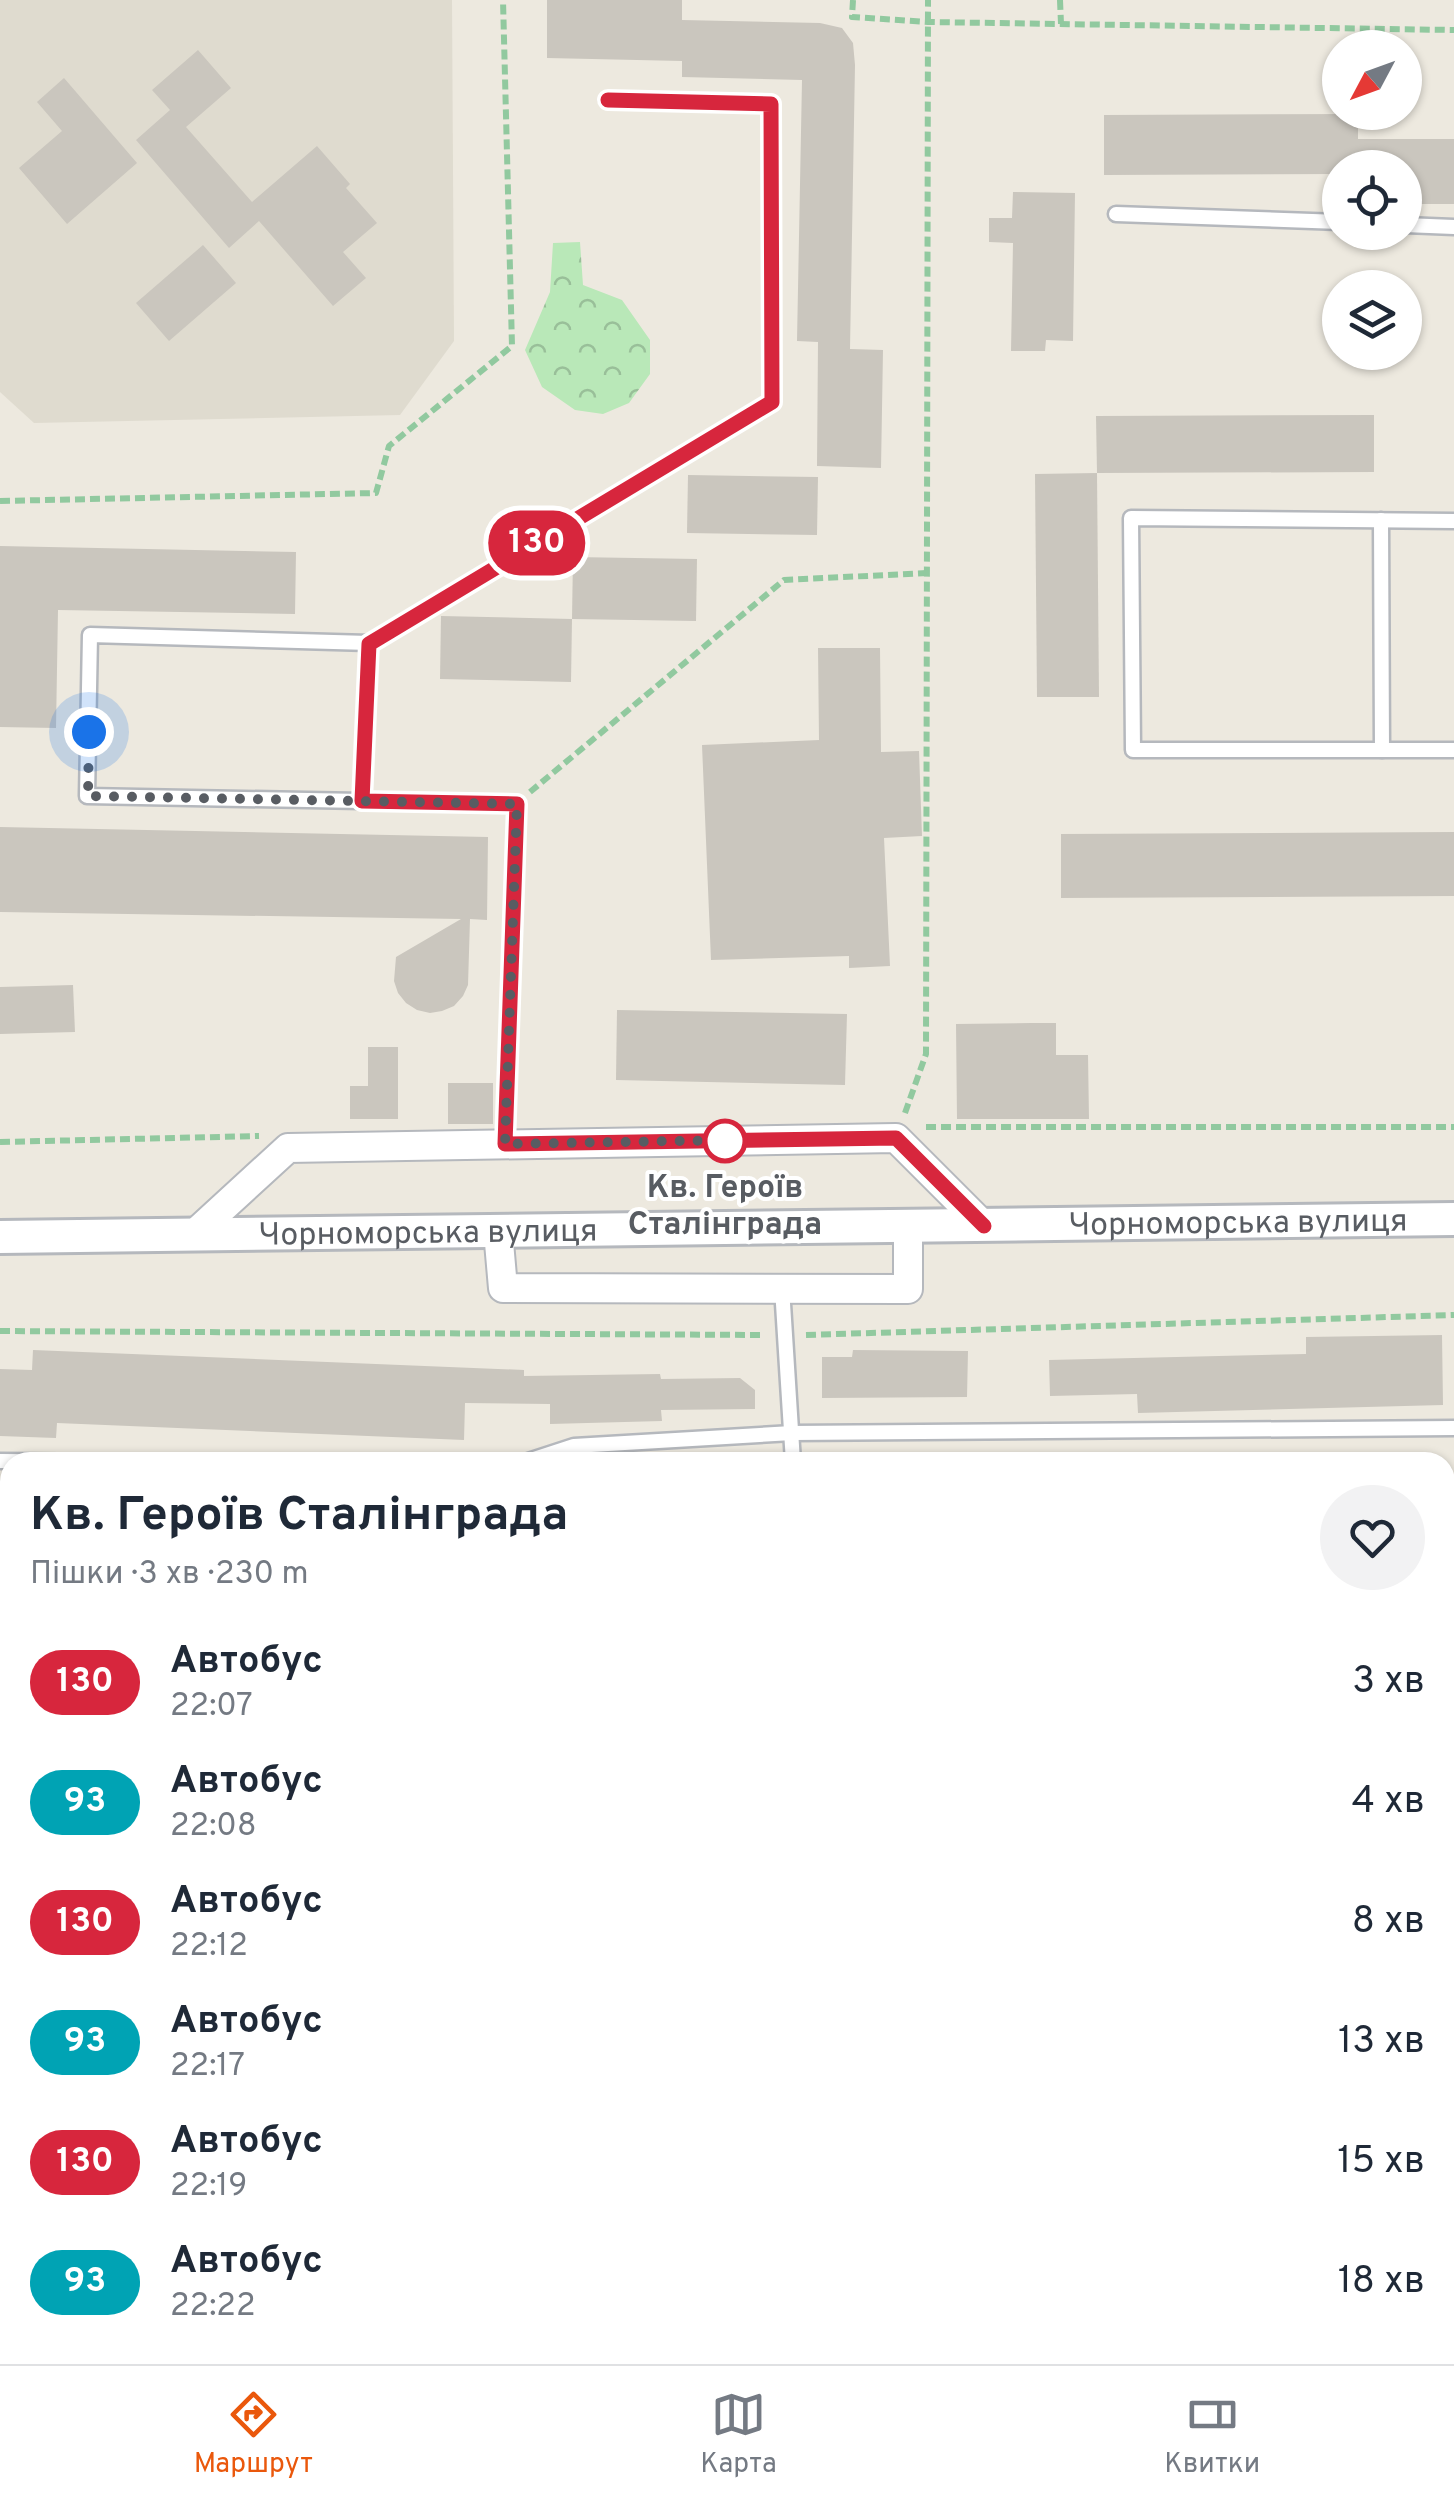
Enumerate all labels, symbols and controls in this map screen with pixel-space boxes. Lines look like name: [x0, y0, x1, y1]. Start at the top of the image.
north arrow: [1322, 30, 1422, 130]
map controls: [1322, 30, 1422, 370]
button: locate: [1322, 150, 1422, 250]
button: layers: [1322, 270, 1422, 370]
line badge: 130: [480, 510, 594, 576]
text: 130: [508, 521, 566, 565]
your location: [64, 707, 114, 757]
marker: Кв. Героїв Сталінграда: [704, 1120, 746, 1162]
place label: Кв. Героїв Сталінграда: [628, 1169, 822, 1246]
street label: Чорноморська вулиця: [1068, 1203, 1408, 1247]
street label: Чорноморська вулиця: [258, 1213, 598, 1257]
button: heart: [1320, 1485, 1425, 1590]
text: Кв. Героїв Сталінграда: [30, 1487, 568, 1547]
text: Пішки · 3 хв · 230 m: [30, 1555, 309, 1595]
text: Автобус: [170, 1638, 323, 1687]
text: 3 хв: [1352, 1658, 1425, 1707]
text: 130: [56, 1660, 114, 1704]
text: 22:07: [170, 1687, 253, 1727]
text: Автобус: [170, 1758, 323, 1807]
text: 4 хв: [1351, 1778, 1425, 1827]
text: 93: [64, 1780, 106, 1824]
text: 22:08: [170, 1807, 256, 1847]
text: Автобус: [170, 1878, 323, 1927]
text: 8 хв: [1352, 1898, 1425, 1947]
text: 130: [56, 1900, 114, 1944]
text: 22:12: [170, 1927, 248, 1967]
text: Автобус: [170, 1998, 323, 2047]
text: 13 хв: [1338, 2018, 1425, 2067]
text: 93: [64, 2020, 106, 2064]
text: 22:17: [170, 2047, 245, 2087]
text: Автобус: [170, 2118, 323, 2167]
text: 15 хв: [1337, 2138, 1425, 2187]
text: 130: [56, 2140, 114, 2184]
text: 22:19: [170, 2167, 247, 2207]
text: Автобус: [170, 2238, 323, 2287]
text: 18 хв: [1338, 2258, 1425, 2307]
text: 93: [64, 2260, 106, 2304]
text: 22:22: [170, 2287, 256, 2327]
tab: Маршрут: [194, 2387, 313, 2483]
tab: Карта: [700, 2387, 777, 2483]
tab: Квитки: [1164, 2387, 1260, 2483]

